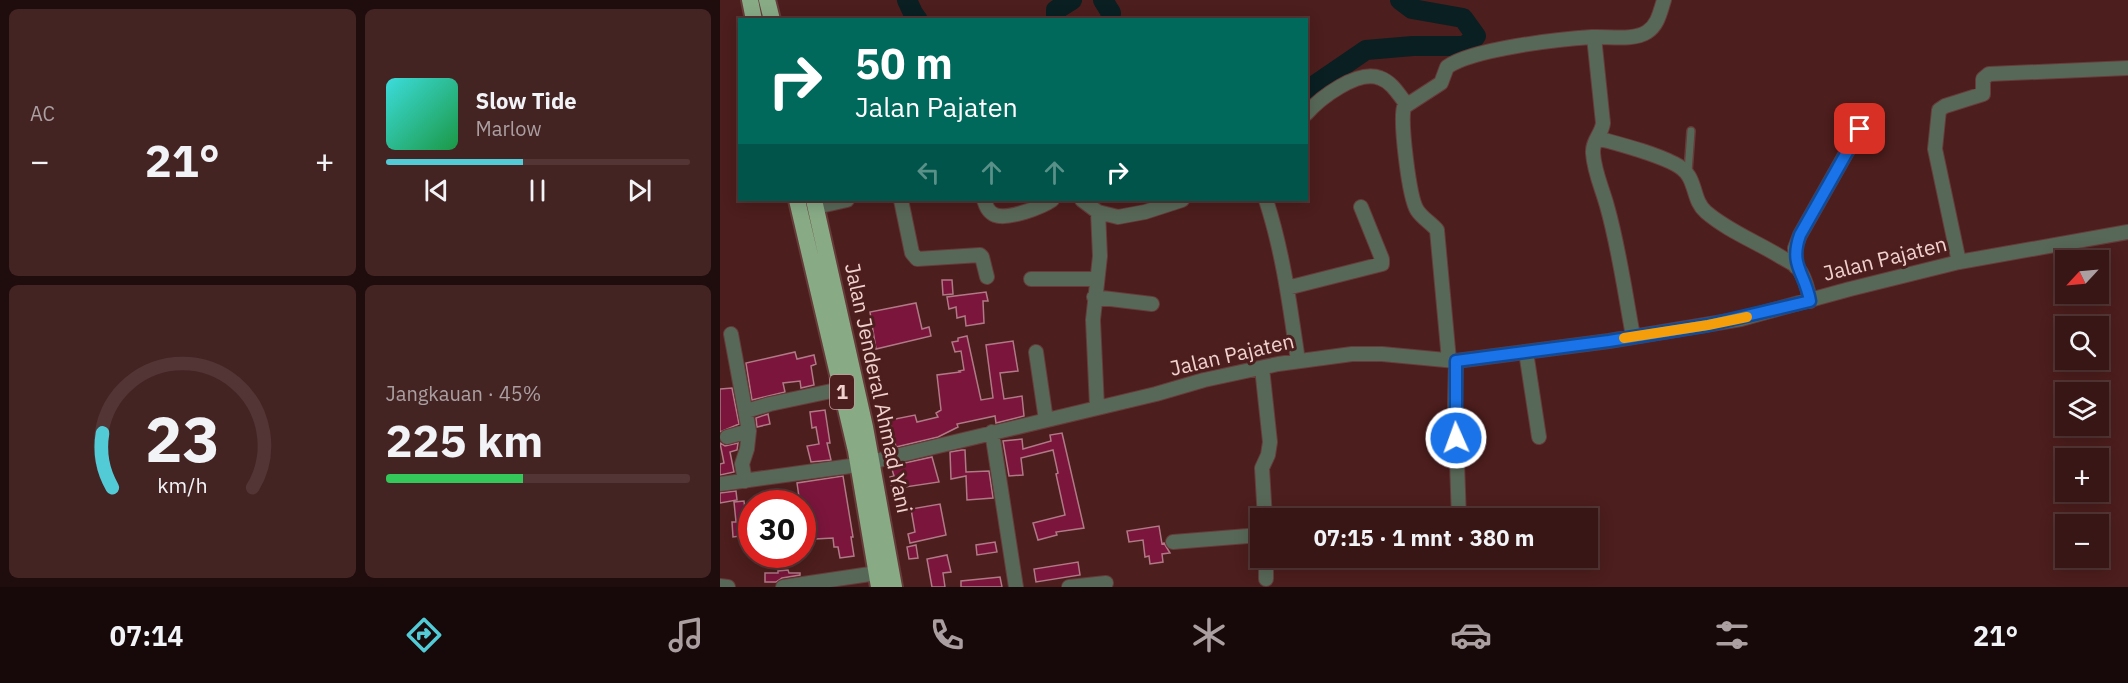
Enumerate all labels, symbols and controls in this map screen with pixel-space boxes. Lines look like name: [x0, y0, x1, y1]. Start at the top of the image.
text: 50 m: [855, 36, 953, 91]
icon: right: [756, 42, 834, 120]
text: Slow Tide: [476, 86, 577, 115]
text: Jalan Pajaten: [855, 89, 1018, 124]
text: AC: [30, 100, 55, 127]
pin: [1834, 103, 1885, 154]
icon: arrive: [1843, 112, 1876, 145]
text: Marlow: [476, 115, 542, 142]
text: 21°: [145, 131, 220, 189]
text: −: [30, 139, 50, 182]
text: +: [315, 139, 335, 182]
icon: left: [912, 156, 945, 189]
icon: ahead: [975, 156, 1008, 189]
icon: ahead: [1038, 156, 1071, 189]
icon: right: [1101, 156, 1134, 189]
icon: previous: [420, 174, 453, 207]
icon: pause: [521, 174, 554, 207]
icon: next: [623, 174, 656, 207]
street label: Jalan Pajaten: [1820, 229, 1950, 287]
north arrow: [2055, 250, 2109, 304]
map controls: [2055, 250, 2109, 568]
street label: Jalan Jenderal Ahmad Yani: [839, 260, 919, 515]
button: search: [2055, 316, 2109, 370]
street label: Jalan Pajaten: [1167, 326, 1297, 382]
road number: 1: [830, 375, 854, 409]
text: Jangkauan · 45%: [386, 380, 541, 407]
button: layers: [2055, 382, 2109, 436]
text: 23: [145, 398, 220, 479]
position arrow: [1424, 406, 1488, 470]
text: 225 km: [386, 411, 543, 469]
button: +: [2055, 448, 2109, 502]
text: km/h: [157, 472, 207, 500]
speed limit sign: 30: [738, 490, 816, 568]
button: −: [2055, 514, 2109, 568]
text: 07:15 · 1 mnt · 380 m: [1314, 523, 1534, 552]
icon: directions: [403, 614, 445, 656]
icon: music: [665, 614, 707, 656]
icon: phone: [926, 614, 968, 656]
icon: climate: [1188, 614, 1230, 656]
icon: car: [1450, 614, 1492, 656]
icon: filters: [1711, 614, 1753, 656]
text: 07:14: [110, 618, 184, 653]
text: 21°: [1973, 618, 2018, 653]

